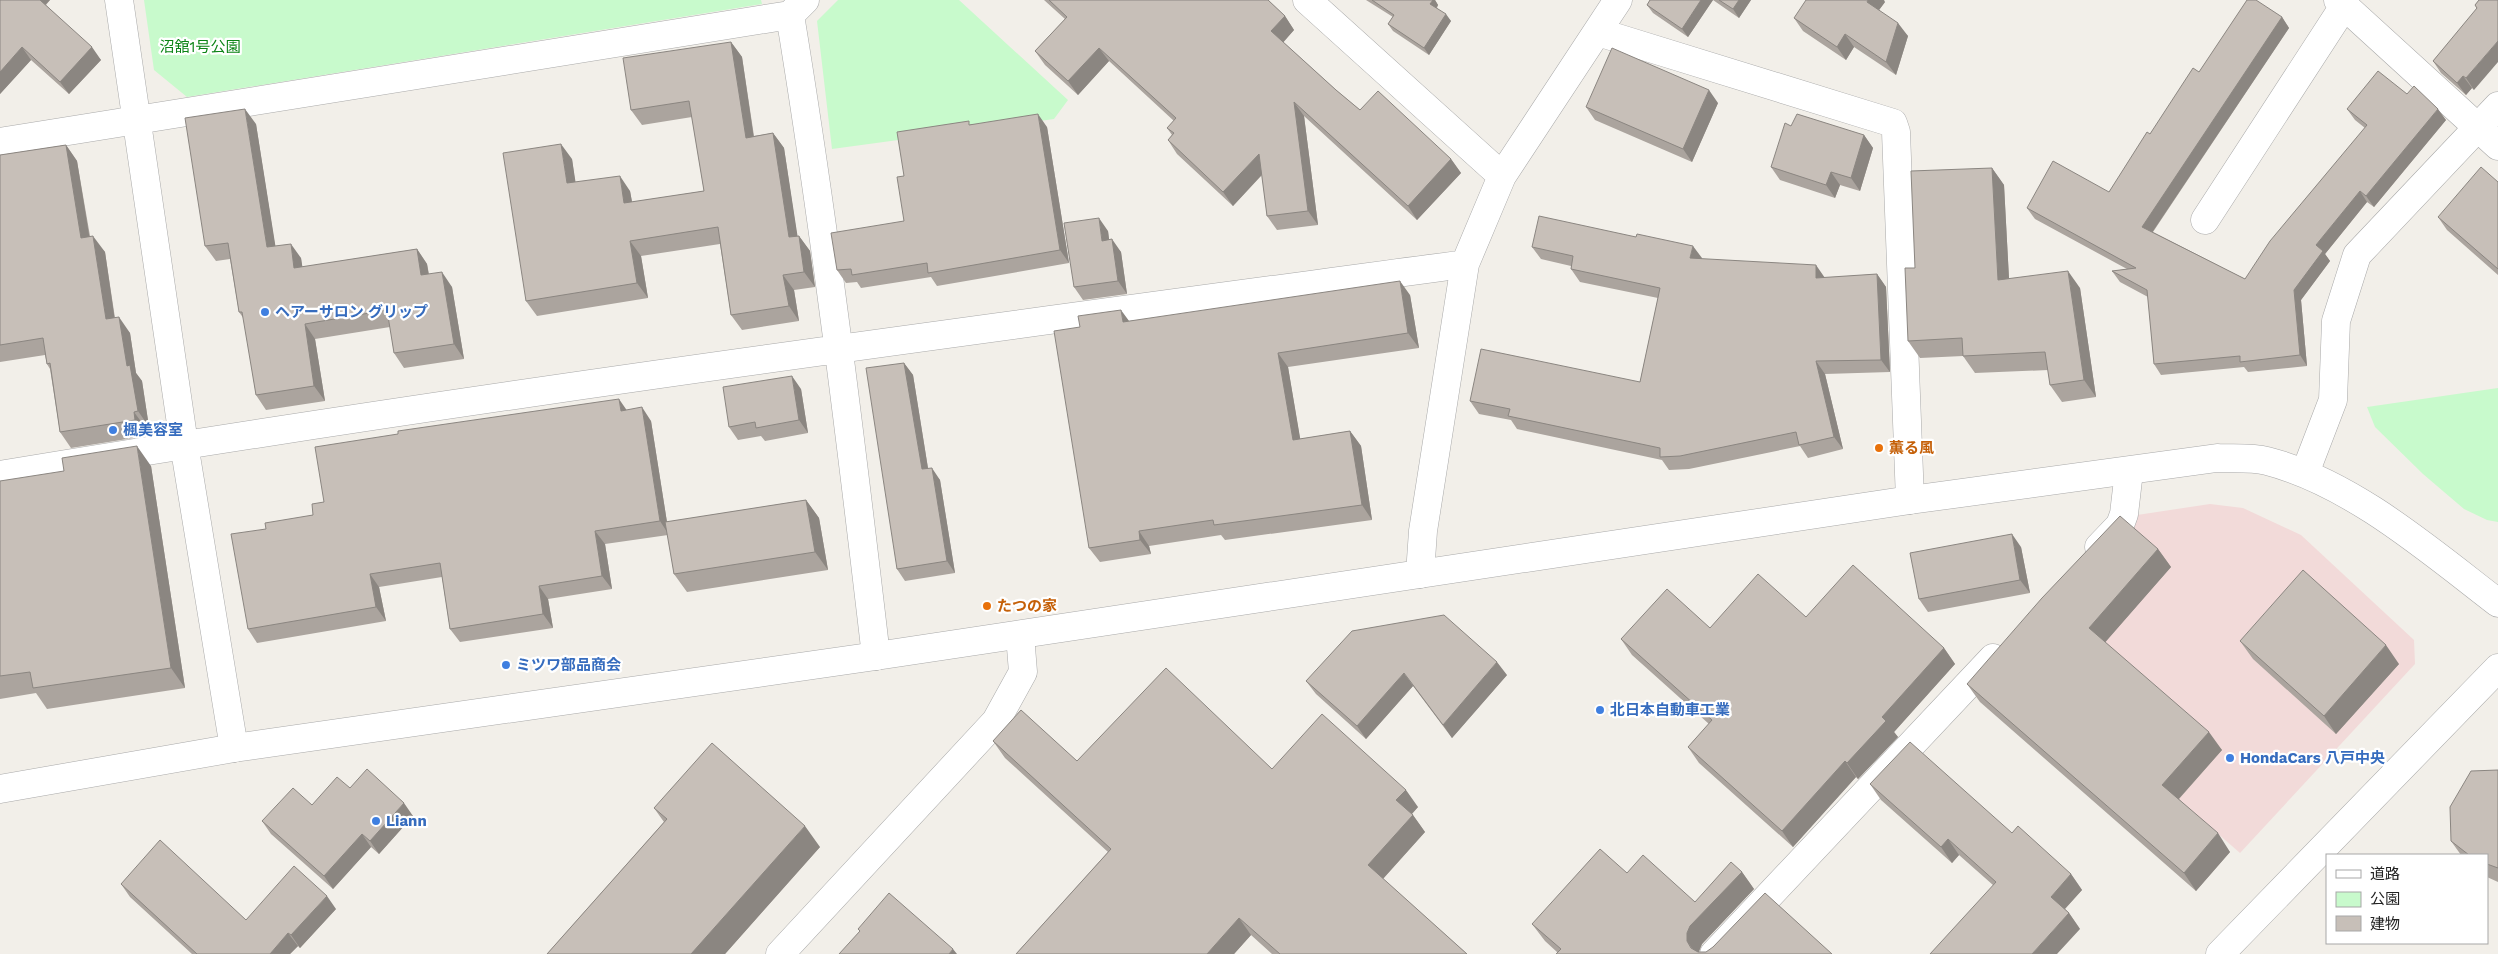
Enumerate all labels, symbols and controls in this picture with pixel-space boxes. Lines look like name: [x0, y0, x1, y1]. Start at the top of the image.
park label: 沼舘1号公園: [160, 38, 240, 56]
place label: ヘアーサロン グリップ: [275, 303, 428, 321]
marker: ヘアーサロン グリップ: [259, 306, 271, 318]
place label: 楓美容室: [123, 421, 183, 439]
marker: 楓美容室: [107, 424, 119, 436]
place label: 薫る風: [1889, 439, 1934, 457]
marker: 薫る風: [1873, 442, 1885, 454]
place label: たつの家: [997, 597, 1057, 615]
marker: たつの家: [981, 600, 993, 612]
place label: ミツワ部品商会: [516, 656, 621, 674]
marker: ミツワ部品商会: [500, 659, 512, 671]
place label: 北日本自動車工業: [1610, 701, 1730, 719]
marker: 北日本自動車工業: [1594, 704, 1606, 716]
place label: HondaCars 八戸中央: [2240, 749, 2385, 767]
marker: HondaCars 八戸中央: [2224, 752, 2236, 764]
place label: Liann: [386, 812, 427, 830]
marker: Liann: [370, 815, 382, 827]
legend: [2326, 854, 2488, 944]
text: 道路: [2370, 865, 2400, 883]
text: 公園: [2370, 890, 2400, 908]
text: 建物: [2370, 915, 2400, 933]

